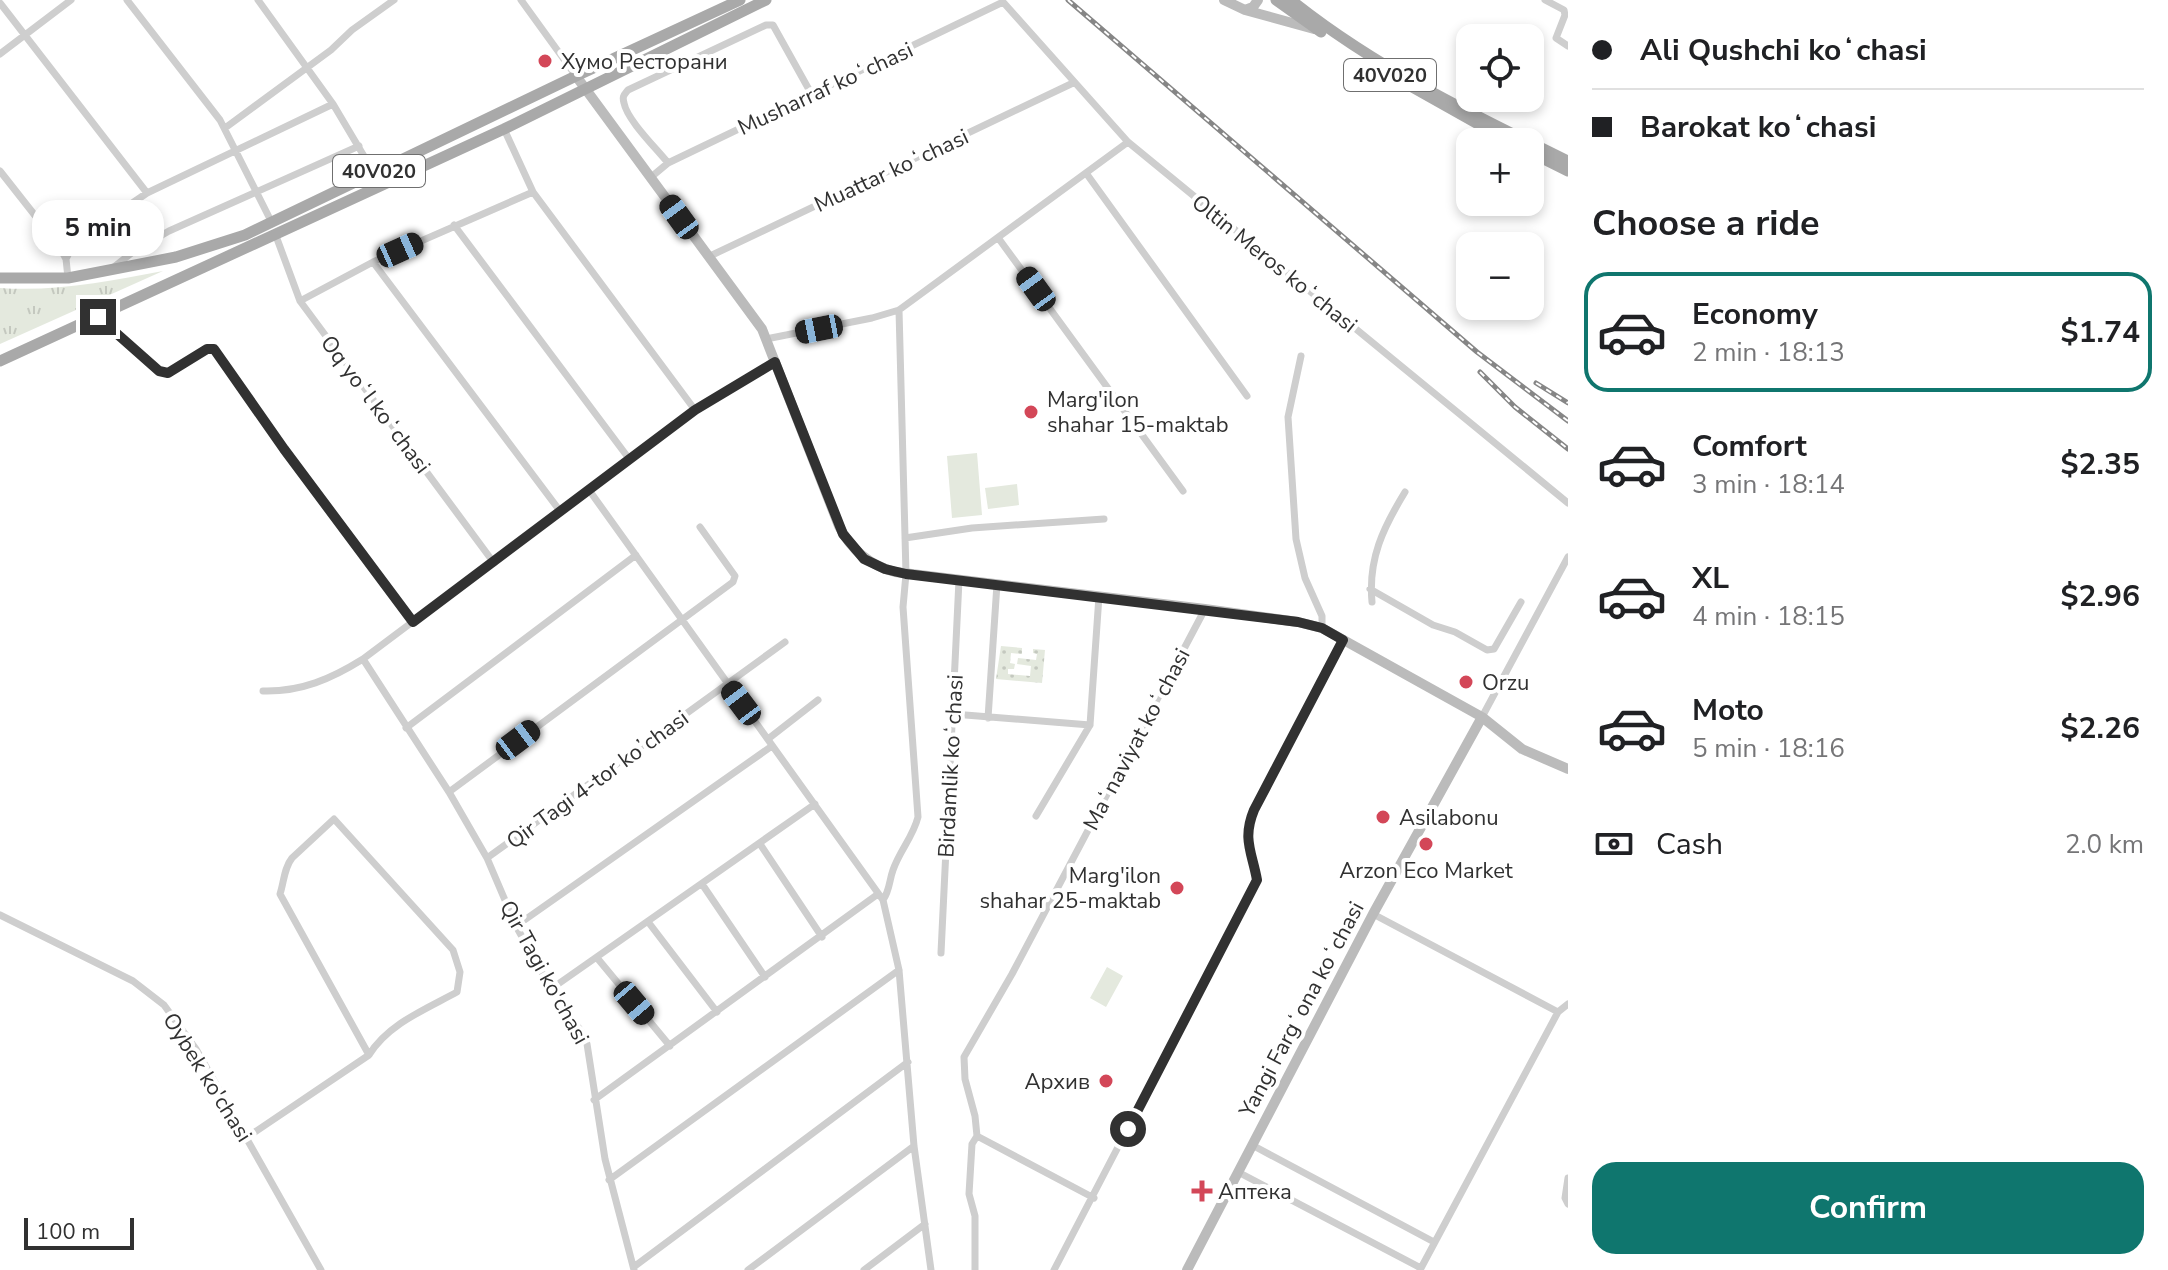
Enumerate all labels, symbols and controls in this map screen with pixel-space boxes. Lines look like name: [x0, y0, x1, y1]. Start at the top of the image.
map controls: [1456, 24, 1544, 320]
button: locate: [1456, 24, 1544, 112]
text: Ali Qushchi koʻchasi: [1640, 30, 1927, 71]
street label: Musharraf koʻchasi: [733, 35, 918, 143]
place label: Хумо Ресторани: [561, 47, 728, 77]
marker: Хумо Ресторани: [536, 52, 554, 70]
road number: 40V020: [1344, 59, 1436, 91]
text: Barokat koʻchasi: [1640, 107, 1876, 148]
street label: Muattar koʻchasi: [809, 122, 973, 220]
button: +: [1456, 128, 1544, 216]
road number: 40V020: [333, 155, 425, 187]
street label: Oltin Meros koʻchasi: [1185, 188, 1363, 340]
car: [655, 191, 703, 243]
text: Choose a ride: [1592, 199, 1820, 248]
callout: 5 min: [32, 201, 164, 257]
text: 5 min: [64, 210, 132, 245]
car: [373, 229, 427, 271]
button: −: [1456, 232, 1544, 320]
car: [1012, 263, 1060, 315]
text: Economy: [1692, 294, 1818, 335]
icon: car: [1596, 296, 1668, 368]
route end: [80, 299, 116, 335]
text: $1.74: [2061, 312, 2140, 353]
car: [793, 313, 845, 345]
street label: Oq yoʻl koʻchasi: [313, 329, 437, 480]
text: 2 min · 18:13: [1692, 335, 1845, 370]
place label: Marg'ilon shahar 15-maktab: [1047, 385, 1229, 440]
marker: Marg'ilon shahar 15-maktab: [1022, 403, 1040, 421]
text: Comfort: [1692, 426, 1807, 467]
icon: car: [1596, 428, 1668, 500]
text: $2.35: [2061, 444, 2140, 485]
text: 3 min · 18:14: [1692, 467, 1845, 502]
text: XL: [1692, 558, 1729, 599]
icon: car: [1596, 560, 1668, 632]
text: $2.96: [2061, 576, 2140, 617]
text: 4 min · 18:15: [1692, 599, 1845, 634]
street label: Maʻnaviyat koʻchasi: [1076, 643, 1198, 836]
place label: Orzu: [1482, 668, 1529, 698]
marker: Orzu: [1457, 673, 1475, 691]
street label: Birdamlik koʻchasi: [931, 674, 971, 858]
car: [717, 677, 765, 729]
text: Moto: [1692, 690, 1764, 731]
icon: car: [1596, 692, 1668, 764]
street label: Qir Tagi 4-tor koʼchasi: [500, 703, 695, 856]
text: $2.26: [2061, 708, 2140, 749]
car: [492, 716, 544, 764]
text: 5 min · 18:16: [1692, 731, 1845, 766]
place label: Asilabonu: [1399, 803, 1499, 833]
marker: Asilabonu: [1374, 808, 1392, 826]
icon: cash: [1592, 822, 1636, 866]
text: Cash: [1656, 824, 1723, 865]
text: 2.0 km: [2065, 827, 2144, 862]
marker: Arzon Eco Market: [1417, 835, 1435, 853]
place label: Arzon Eco Market: [1339, 856, 1513, 886]
place label: Marg'ilon shahar 25-maktab: [979, 861, 1161, 916]
marker: Marg'ilon shahar 25-maktab: [1168, 879, 1186, 897]
street label: Qir Tagi ko'chasi: [492, 895, 596, 1050]
street label: Yangi Fargʻona koʻchasi: [1232, 896, 1372, 1123]
car: [609, 977, 659, 1029]
street label: Oybek ko'chasi: [155, 1007, 259, 1148]
place label: Архив: [1024, 1067, 1090, 1097]
marker: Архив: [1097, 1072, 1115, 1090]
route start: [1110, 1111, 1146, 1147]
button: Confirm: [1592, 1162, 2144, 1254]
place label: Аптека: [1218, 1177, 1292, 1207]
marker: Аптека: [1193, 1182, 1211, 1200]
scale bar: [24, 1214, 134, 1250]
text: 100 m: [36, 1217, 100, 1247]

